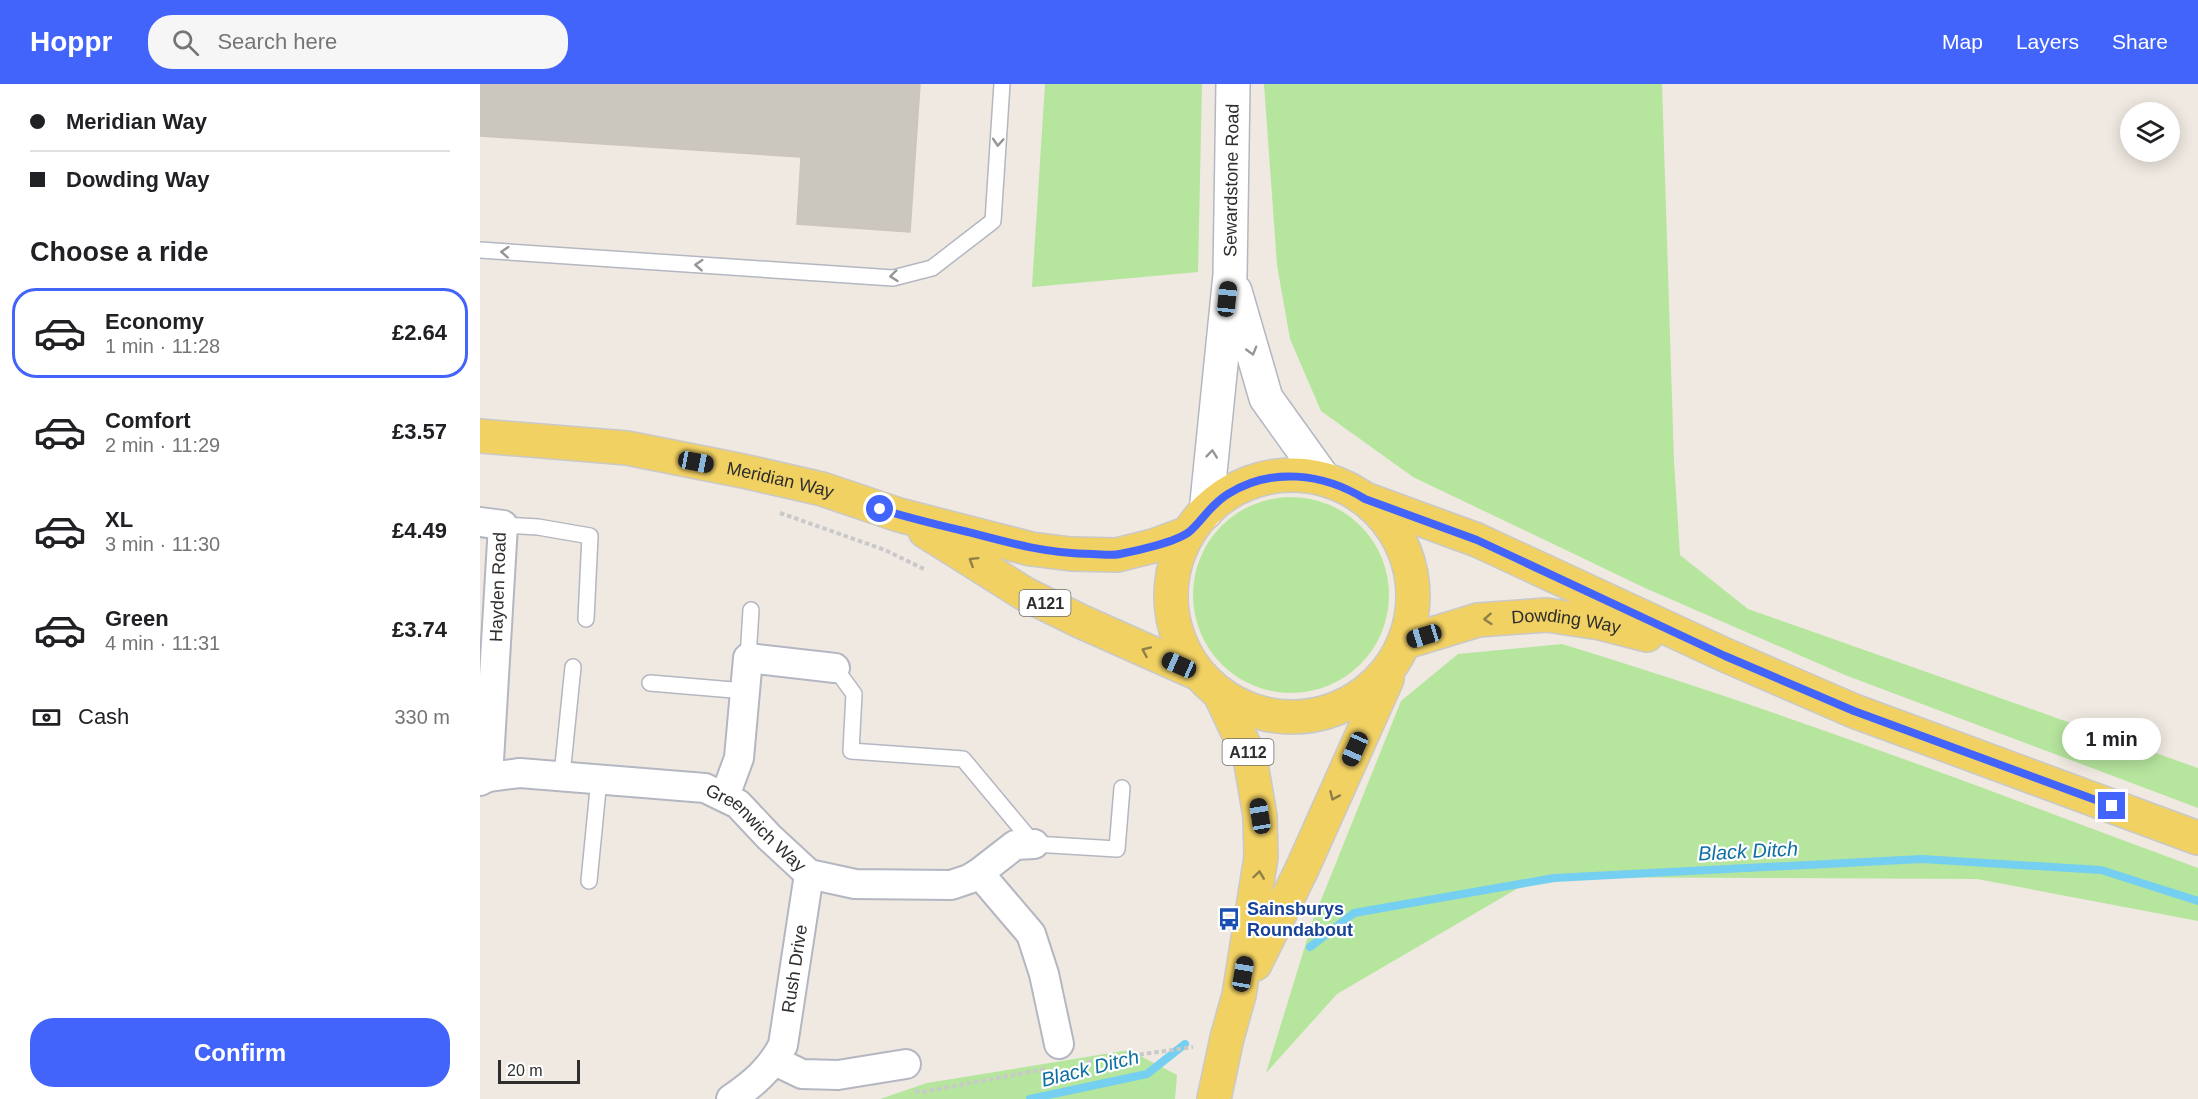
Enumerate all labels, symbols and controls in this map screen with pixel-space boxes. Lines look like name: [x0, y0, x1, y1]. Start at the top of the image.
search box: [148, 15, 568, 69]
text: Hoppr: [30, 26, 112, 57]
icon: search: [169, 26, 202, 59]
text: Search here: [217, 29, 337, 54]
text: Map: [1942, 30, 1983, 53]
text: Layers: [2016, 30, 2079, 53]
text: Share: [2112, 30, 2168, 53]
map controls: [2120, 102, 2180, 162]
button: layers: [2120, 102, 2180, 162]
street label: Sewardstone Road: [1220, 103, 1243, 257]
text: Meridian Way: [66, 109, 207, 134]
one-way arrow: [992, 138, 1005, 147]
text: Dowding Way: [66, 167, 209, 192]
text: Choose a ride: [30, 237, 209, 267]
one-way arrow: [500, 245, 509, 258]
one-way arrow: [695, 259, 704, 272]
one-way arrow: [889, 269, 899, 282]
car: [1216, 280, 1238, 318]
icon: car: [33, 306, 87, 360]
text: Economy: [105, 309, 204, 334]
text: £2.64: [392, 320, 447, 345]
text: 1 min · 11:28: [105, 335, 220, 357]
one-way arrow: [1245, 345, 1257, 356]
icon: car: [33, 405, 87, 459]
text: Comfort: [105, 408, 191, 433]
text: £3.57: [392, 419, 447, 444]
text: 2 min · 11:29: [105, 434, 220, 456]
one-way arrow: [1205, 449, 1218, 458]
car: [677, 450, 715, 474]
street label: Meridian Way: [725, 458, 837, 502]
route start: [866, 495, 893, 522]
icon: car: [33, 504, 87, 558]
text: XL: [105, 507, 133, 532]
text: £4.49: [392, 518, 447, 543]
street label: Hayden Road: [486, 532, 510, 642]
text: 3 min · 11:30: [105, 533, 220, 555]
one-way arrow: [969, 557, 979, 569]
road number: A121: [1020, 590, 1070, 616]
icon: car: [33, 603, 87, 657]
street label: Dowding Way: [1511, 605, 1623, 638]
text: Green: [105, 606, 169, 631]
one-way arrow: [1484, 612, 1493, 625]
text: £3.74: [392, 617, 447, 642]
car: [1404, 622, 1444, 650]
text: 4 min · 11:31: [105, 632, 220, 654]
one-way arrow: [1141, 646, 1152, 658]
car: [1159, 649, 1199, 681]
icon: cash: [30, 701, 63, 734]
text: Cash: [78, 704, 129, 729]
text: 330 m: [394, 706, 450, 728]
callout: 1 min: [2062, 719, 2162, 761]
text: 1 min: [2085, 728, 2138, 750]
car: [1339, 729, 1371, 769]
road number: A112: [1222, 739, 1274, 765]
street label: Greenwich Way: [702, 780, 810, 876]
one-way arrow: [1329, 790, 1341, 801]
route end: [2098, 792, 2125, 819]
car: [1248, 797, 1272, 835]
water label: Black Ditch: [1697, 837, 1799, 865]
one-way arrow: [1253, 870, 1265, 879]
place label: Sainsburys Roundabout: [1247, 899, 1353, 940]
bus stop icon: Sainsburys Roundabout: [1216, 906, 1242, 932]
street label: Rush Drive: [778, 923, 811, 1014]
car: [1231, 955, 1255, 993]
button: Confirm: [30, 1018, 450, 1087]
water label: Black Ditch: [1039, 1045, 1141, 1091]
scale bar: [498, 1057, 580, 1084]
text: 20 m: [507, 1062, 543, 1079]

